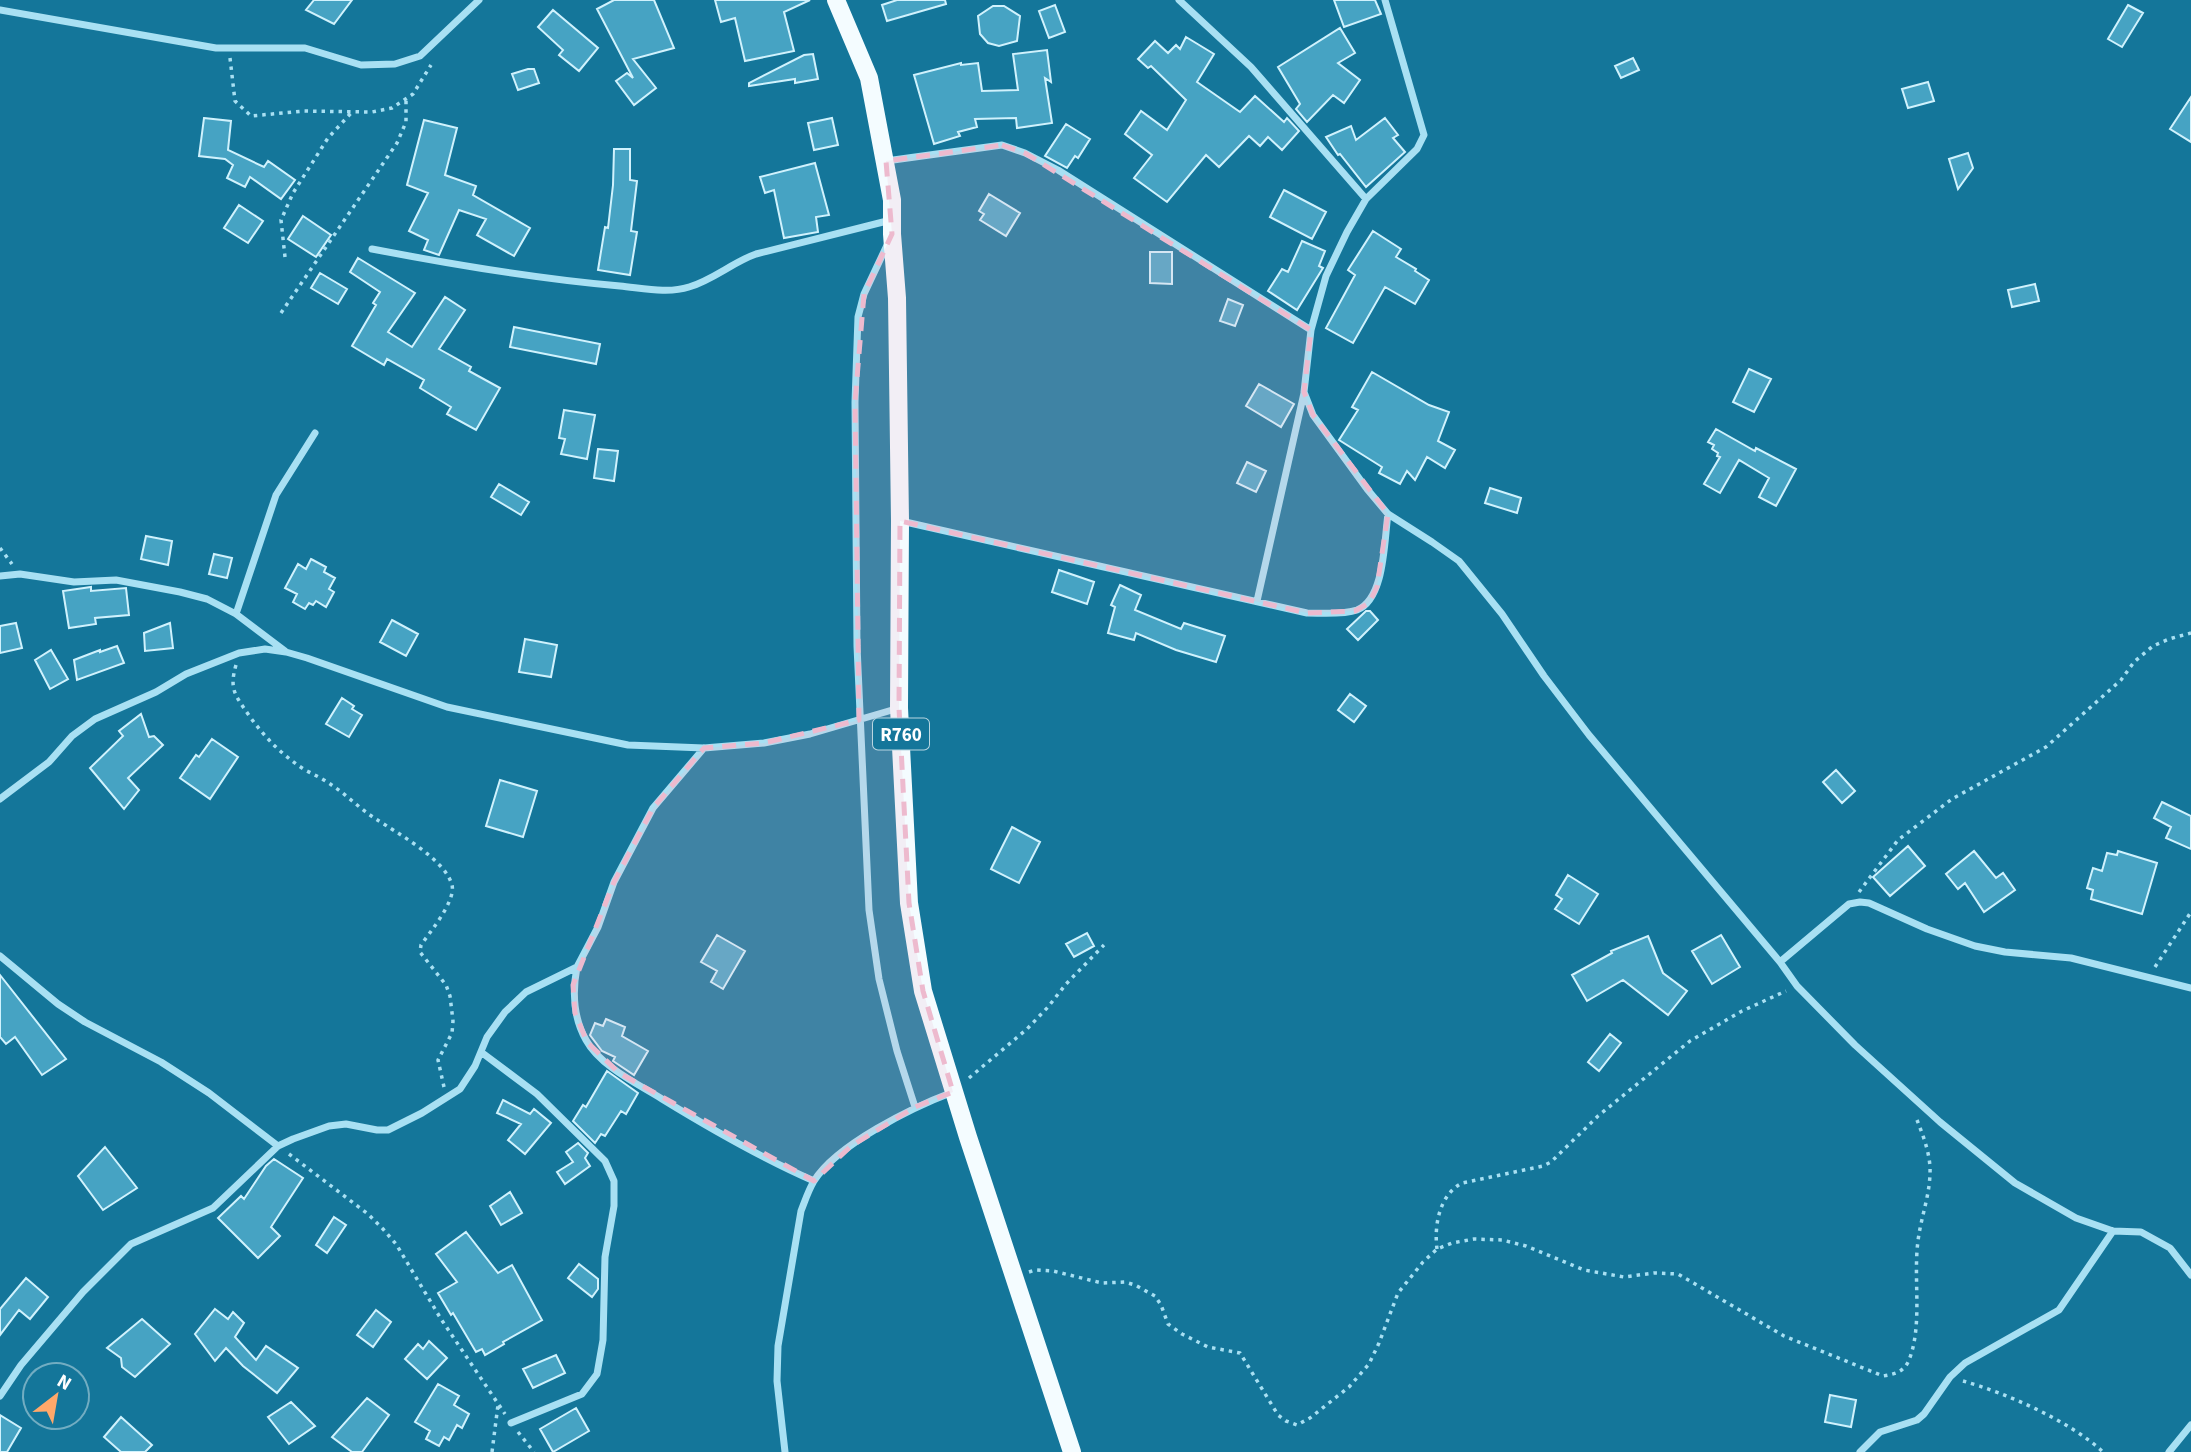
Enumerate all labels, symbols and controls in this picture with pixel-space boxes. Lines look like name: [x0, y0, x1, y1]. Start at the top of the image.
road number: R760: [873, 719, 929, 750]
north arrow: [21, 1361, 91, 1431]
text: N: [52, 1368, 76, 1398]

